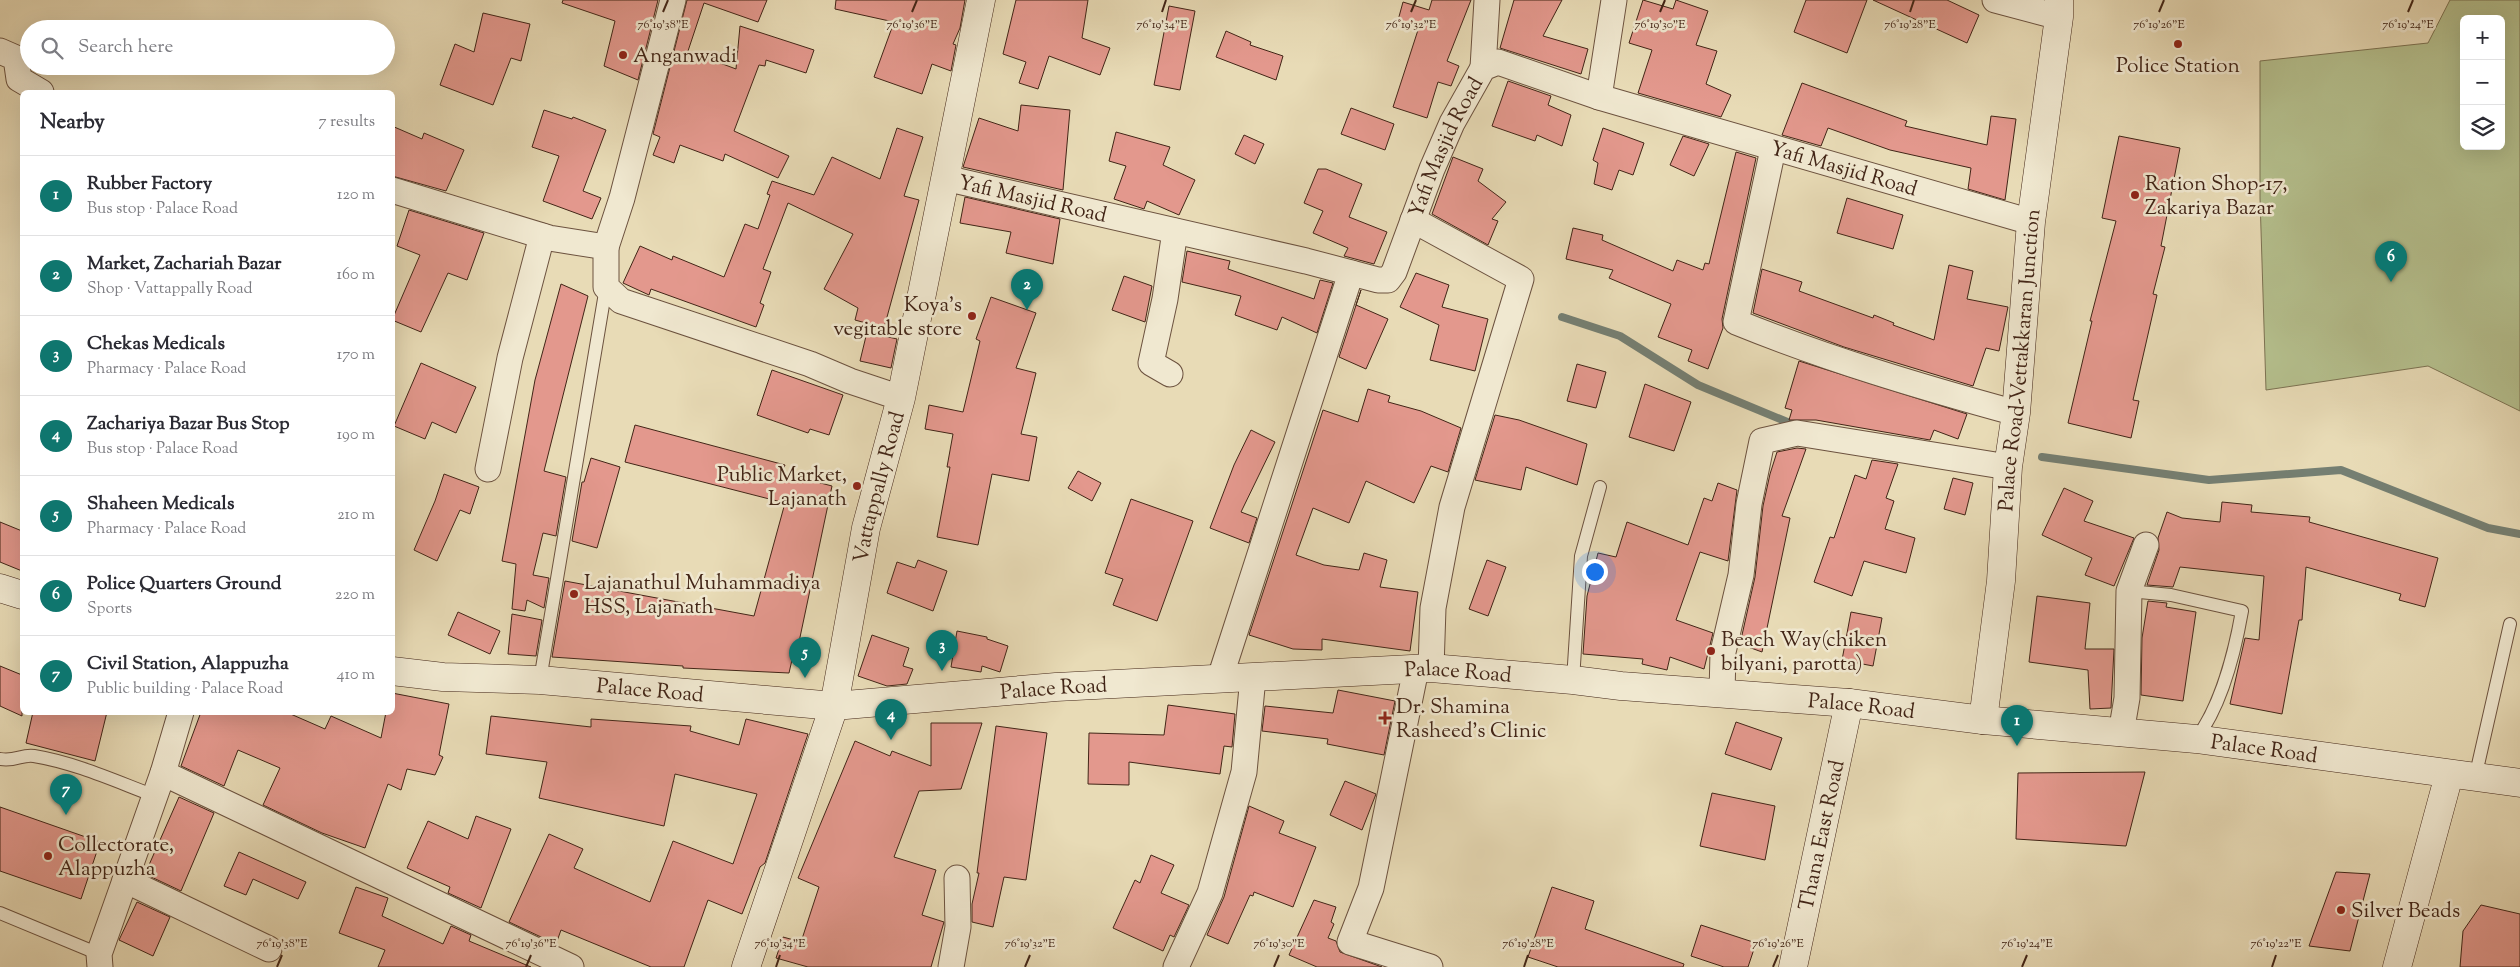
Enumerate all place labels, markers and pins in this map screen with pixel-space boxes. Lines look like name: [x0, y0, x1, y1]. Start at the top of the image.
marker: Police Station: [2172, 38, 2184, 50]
place label: Anganwadi: [633, 42, 737, 72]
marker: Anganwadi: [617, 49, 629, 61]
place label: Police Station: [2116, 52, 2240, 82]
place label: Ration Shop-17, Zakariya Bazar: [2145, 170, 2287, 224]
marker: Ration Shop-17, Zakariya Bazar: [2129, 189, 2141, 201]
pin: 6: [2375, 241, 2407, 282]
pin: 2: [1011, 269, 1043, 310]
place label: Koya's vegitable store: [833, 291, 962, 345]
marker: Koya's vegitable store: [966, 310, 978, 322]
place label: Public Market, Lajanath: [717, 461, 847, 515]
marker: Public Market, Lajanath: [851, 480, 863, 492]
place label: Lajanathul Muhammadiya HSS, Lajanath: [584, 569, 821, 623]
marker: Lajanathul Muhammadiya HSS, Lajanath: [568, 588, 580, 600]
place label: Beach Way(chiken bilyani, parotta): [1721, 626, 1887, 680]
pin: 3: [926, 630, 958, 671]
pin: 5: [789, 637, 821, 678]
marker: Beach Way(chiken bilyani, parotta): [1705, 645, 1717, 657]
place label: Dr. Shamina Rasheed's Clinic: [1396, 693, 1547, 747]
pin: 4: [875, 699, 907, 740]
pin: 1: [2001, 705, 2033, 746]
marker: Dr. Shamina Rasheed's Clinic: [1378, 711, 1392, 725]
pin: 7: [50, 774, 82, 815]
place label: Collectorate, Alappuzha: [58, 831, 174, 885]
marker: Collectorate, Alappuzha: [42, 850, 54, 862]
place label: Silver Beads: [2351, 897, 2460, 927]
marker: Silver Beads: [2335, 904, 2347, 916]

